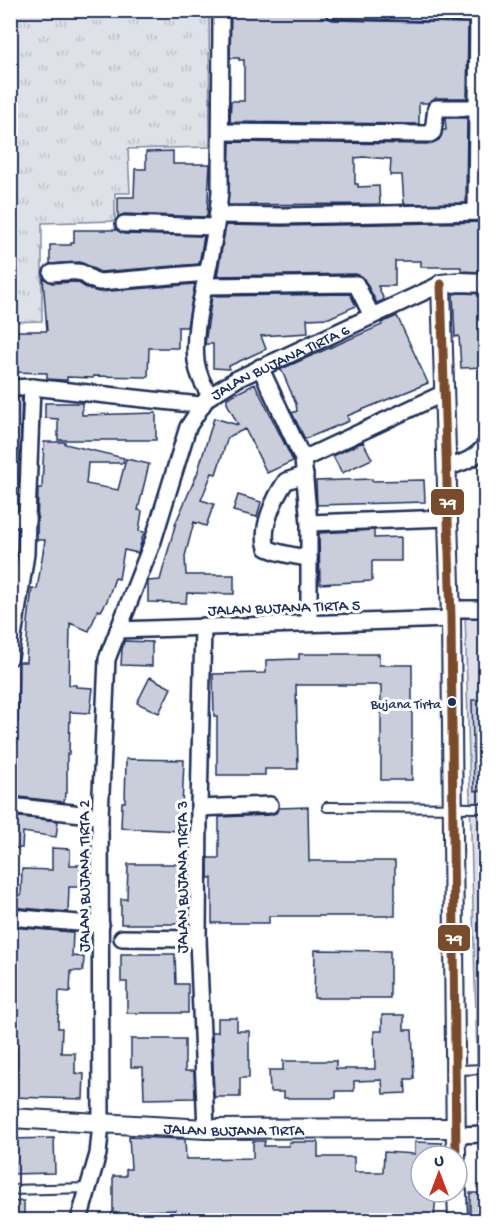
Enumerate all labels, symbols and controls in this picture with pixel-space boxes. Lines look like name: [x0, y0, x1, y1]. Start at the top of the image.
street label: JALAN BUJANA TIRTA 6: [208, 322, 354, 406]
line badge: 79: [430, 488, 465, 516]
text: 79: [439, 496, 456, 515]
street label: JALAN BUJANA TIRTA 5: [208, 597, 361, 622]
marker: Bujana Tirta: [446, 696, 458, 708]
place label: Bujana Tirta: [370, 697, 442, 714]
street label: JALAN BUJANA TIRTA 2: [77, 800, 96, 952]
street label: JALAN BUJANA TIRTA 3: [175, 801, 194, 953]
line badge: 79: [437, 924, 471, 952]
text: 79: [445, 932, 462, 951]
street label: JALAN BUJANA TIRTA: [163, 1121, 306, 1142]
north arrow: [409, 1144, 469, 1204]
text: U: [434, 1153, 444, 1172]

